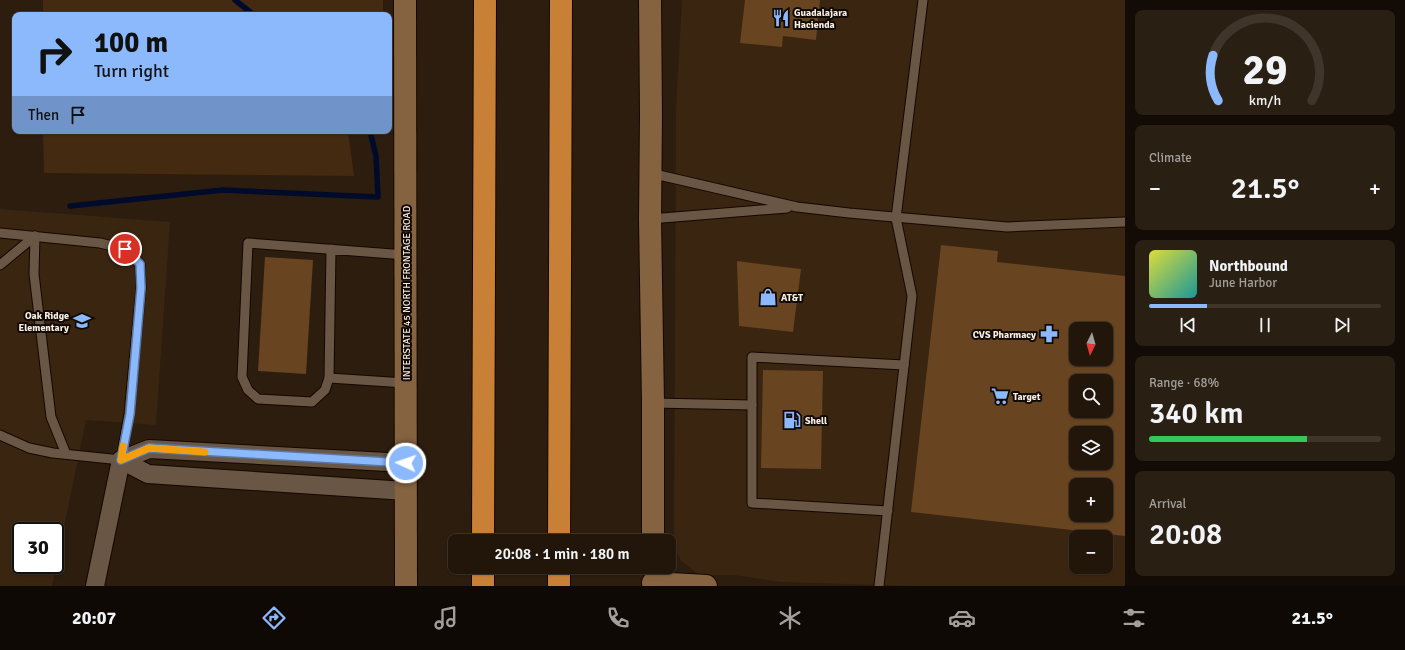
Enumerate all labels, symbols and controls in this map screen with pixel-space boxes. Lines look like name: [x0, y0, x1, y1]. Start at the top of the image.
place label: Guadalajara Hacienda: [794, 7, 847, 31]
restaurant icon: Guadalajara Hacienda: [771, 8, 791, 28]
text: 100 m: [94, 26, 168, 60]
icon: right: [28, 28, 80, 80]
text: 29: [1243, 44, 1287, 95]
text: Turn right: [94, 60, 169, 82]
text: km/h: [1249, 91, 1281, 108]
icon: arrive: [67, 104, 89, 126]
text: Then: [28, 106, 59, 124]
text: Climate: [1149, 150, 1192, 166]
text: 21.5°: [1231, 170, 1299, 207]
text: −: [1149, 175, 1161, 202]
text: +: [1369, 175, 1381, 202]
street label: INTERSTATE 45 NORTH FRONTAGE ROAD: [401, 206, 413, 380]
pin: [108, 232, 142, 266]
icon: arrive: [114, 238, 136, 260]
text: Northbound: [1209, 257, 1288, 275]
text: June Harbor: [1209, 275, 1277, 291]
shop icon: AT&T: [758, 287, 778, 307]
place label: AT&T: [781, 292, 804, 304]
place label: Oak Ridge Elementary: [19, 310, 69, 334]
school or university icon: Oak Ridge Elementary: [72, 311, 92, 331]
icon: previous: [1177, 314, 1199, 336]
icon: pause: [1254, 314, 1276, 336]
icon: next: [1331, 314, 1353, 336]
north arrow: [1069, 322, 1113, 366]
map controls: [1069, 322, 1113, 574]
pharmacy icon: CVS Pharmacy: [1039, 324, 1059, 344]
place label: CVS Pharmacy: [973, 329, 1036, 341]
button: search: [1069, 374, 1113, 418]
text: Range · 68%: [1149, 375, 1219, 391]
supermarket icon: Target: [990, 386, 1010, 406]
place label: Target: [1013, 391, 1041, 403]
text: 340 km: [1149, 395, 1244, 432]
fuel station icon: Shell: [782, 410, 802, 430]
place label: Shell: [805, 415, 827, 427]
button: layers: [1069, 426, 1113, 470]
position arrow: [385, 442, 427, 484]
button: +: [1069, 478, 1113, 522]
text: Arrival: [1149, 496, 1186, 512]
text: 20:08: [1149, 516, 1222, 553]
speed limit sign: 30: [12, 522, 64, 574]
button: −: [1069, 530, 1113, 574]
text: 20:08 · 1 min · 180 m: [495, 545, 629, 563]
icon: directions: [260, 604, 288, 632]
icon: music: [432, 604, 460, 632]
icon: phone: [604, 604, 632, 632]
icon: climate: [776, 604, 804, 632]
icon: car: [948, 604, 976, 632]
icon: filters: [1120, 604, 1148, 632]
text: 20:07: [72, 607, 116, 629]
text: 21.5°: [1291, 607, 1333, 629]

